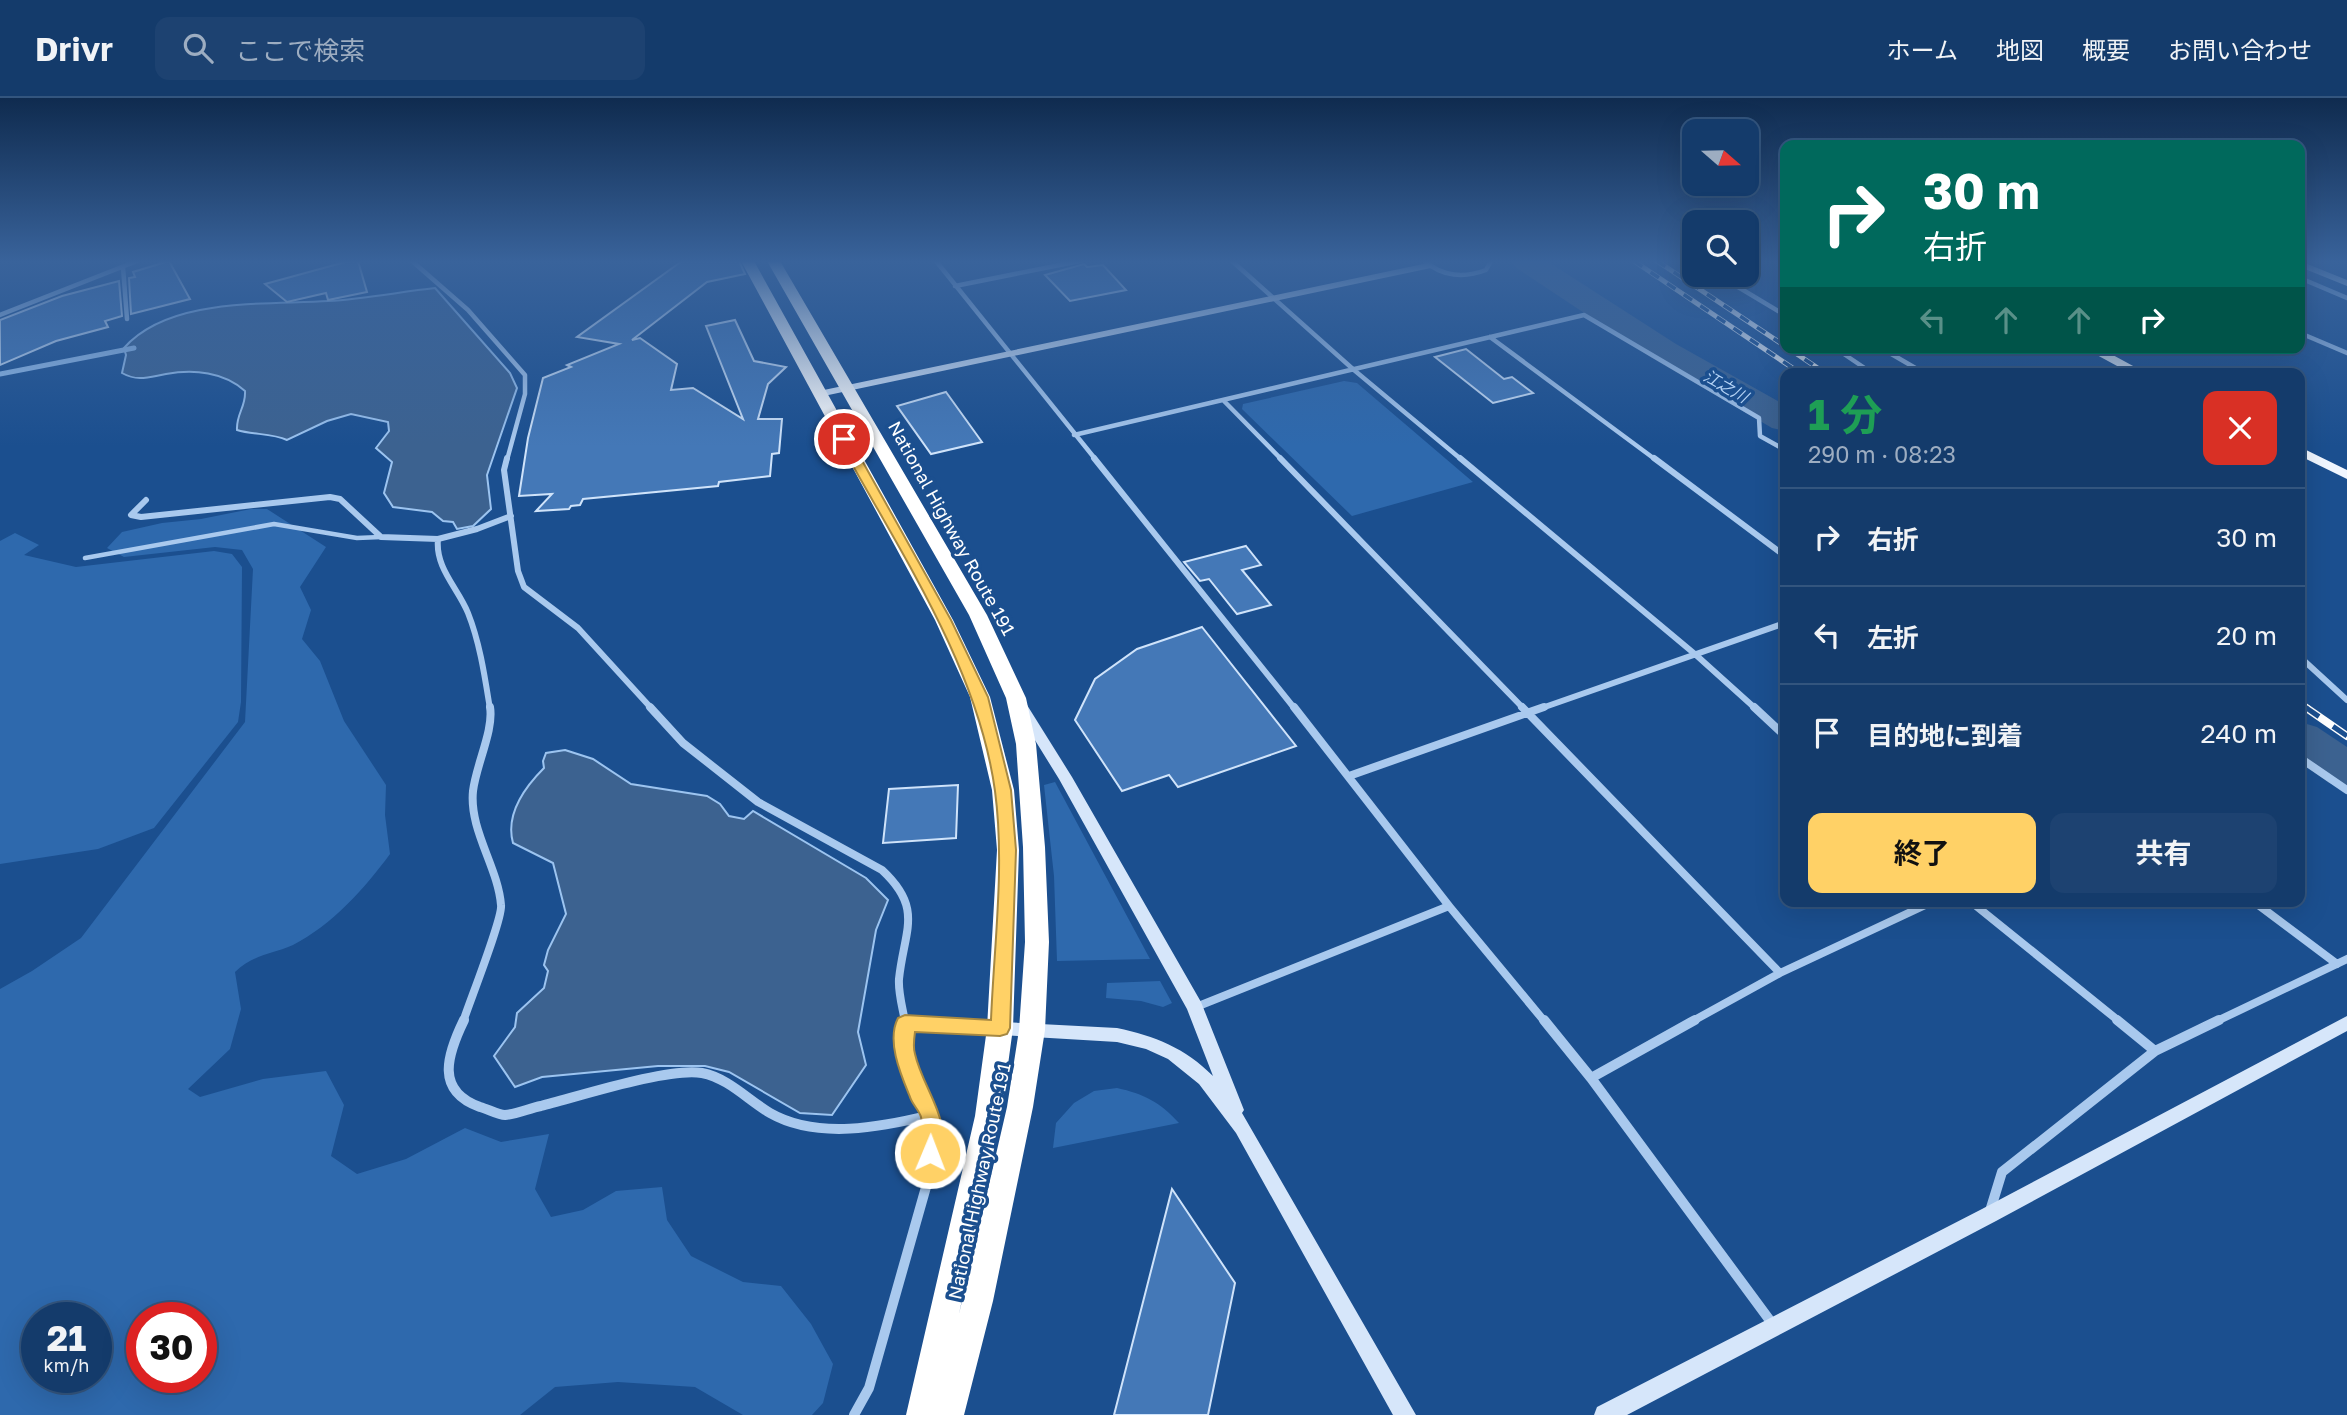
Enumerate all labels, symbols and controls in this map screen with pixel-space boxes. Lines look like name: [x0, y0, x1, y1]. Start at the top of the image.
search box: [155, 17, 645, 80]
text: Drivr: [35, 29, 113, 68]
icon: search: [179, 29, 217, 67]
text: ここで検索: [235, 35, 365, 66]
text: ホーム: [1887, 35, 1958, 64]
text: 地図: [1996, 35, 2044, 64]
text: 概要: [2082, 35, 2130, 64]
text: お問い合わせ: [2168, 35, 2312, 64]
north arrow: [1682, 119, 1759, 196]
map controls: [1682, 119, 1759, 287]
text: 30 m: [1923, 161, 2040, 220]
icon: right: [1808, 168, 1899, 259]
button: search: [1682, 210, 1759, 287]
text: 右折: [1923, 227, 1987, 265]
icon: left: [1914, 301, 1952, 339]
icon: ahead: [1987, 301, 2025, 339]
icon: ahead: [2060, 301, 2098, 339]
icon: right: [2133, 301, 2171, 339]
water label: 江之川: [1700, 365, 1754, 408]
text: 1 分: [1808, 389, 1882, 439]
button: close: [2203, 391, 2277, 465]
pin: [814, 409, 874, 469]
street label: National Highway Route 191: [884, 417, 1020, 639]
icon: arrive: [825, 420, 863, 458]
text: 290 m · 08:23: [1808, 440, 1956, 468]
icon: right: [1808, 518, 1846, 556]
text: 30 m: [2216, 522, 2277, 553]
text: 右折: [1867, 524, 1919, 555]
icon: left: [1808, 616, 1846, 654]
text: 20 m: [2216, 620, 2277, 651]
text: 左折: [1867, 622, 1919, 653]
icon: arrive: [1808, 714, 1846, 752]
text: 240 m: [2200, 718, 2277, 749]
text: 目的地に到着: [1867, 720, 2023, 751]
button: 終了: [1808, 813, 2036, 893]
button: 共有: [2050, 813, 2277, 893]
street label: National Highway Route 191: [943, 1060, 1015, 1301]
position arrow: [893, 1116, 967, 1190]
speed limit sign: 30: [126, 1302, 217, 1393]
text: 21: [47, 1317, 86, 1359]
text: km/h: [44, 1354, 89, 1376]

